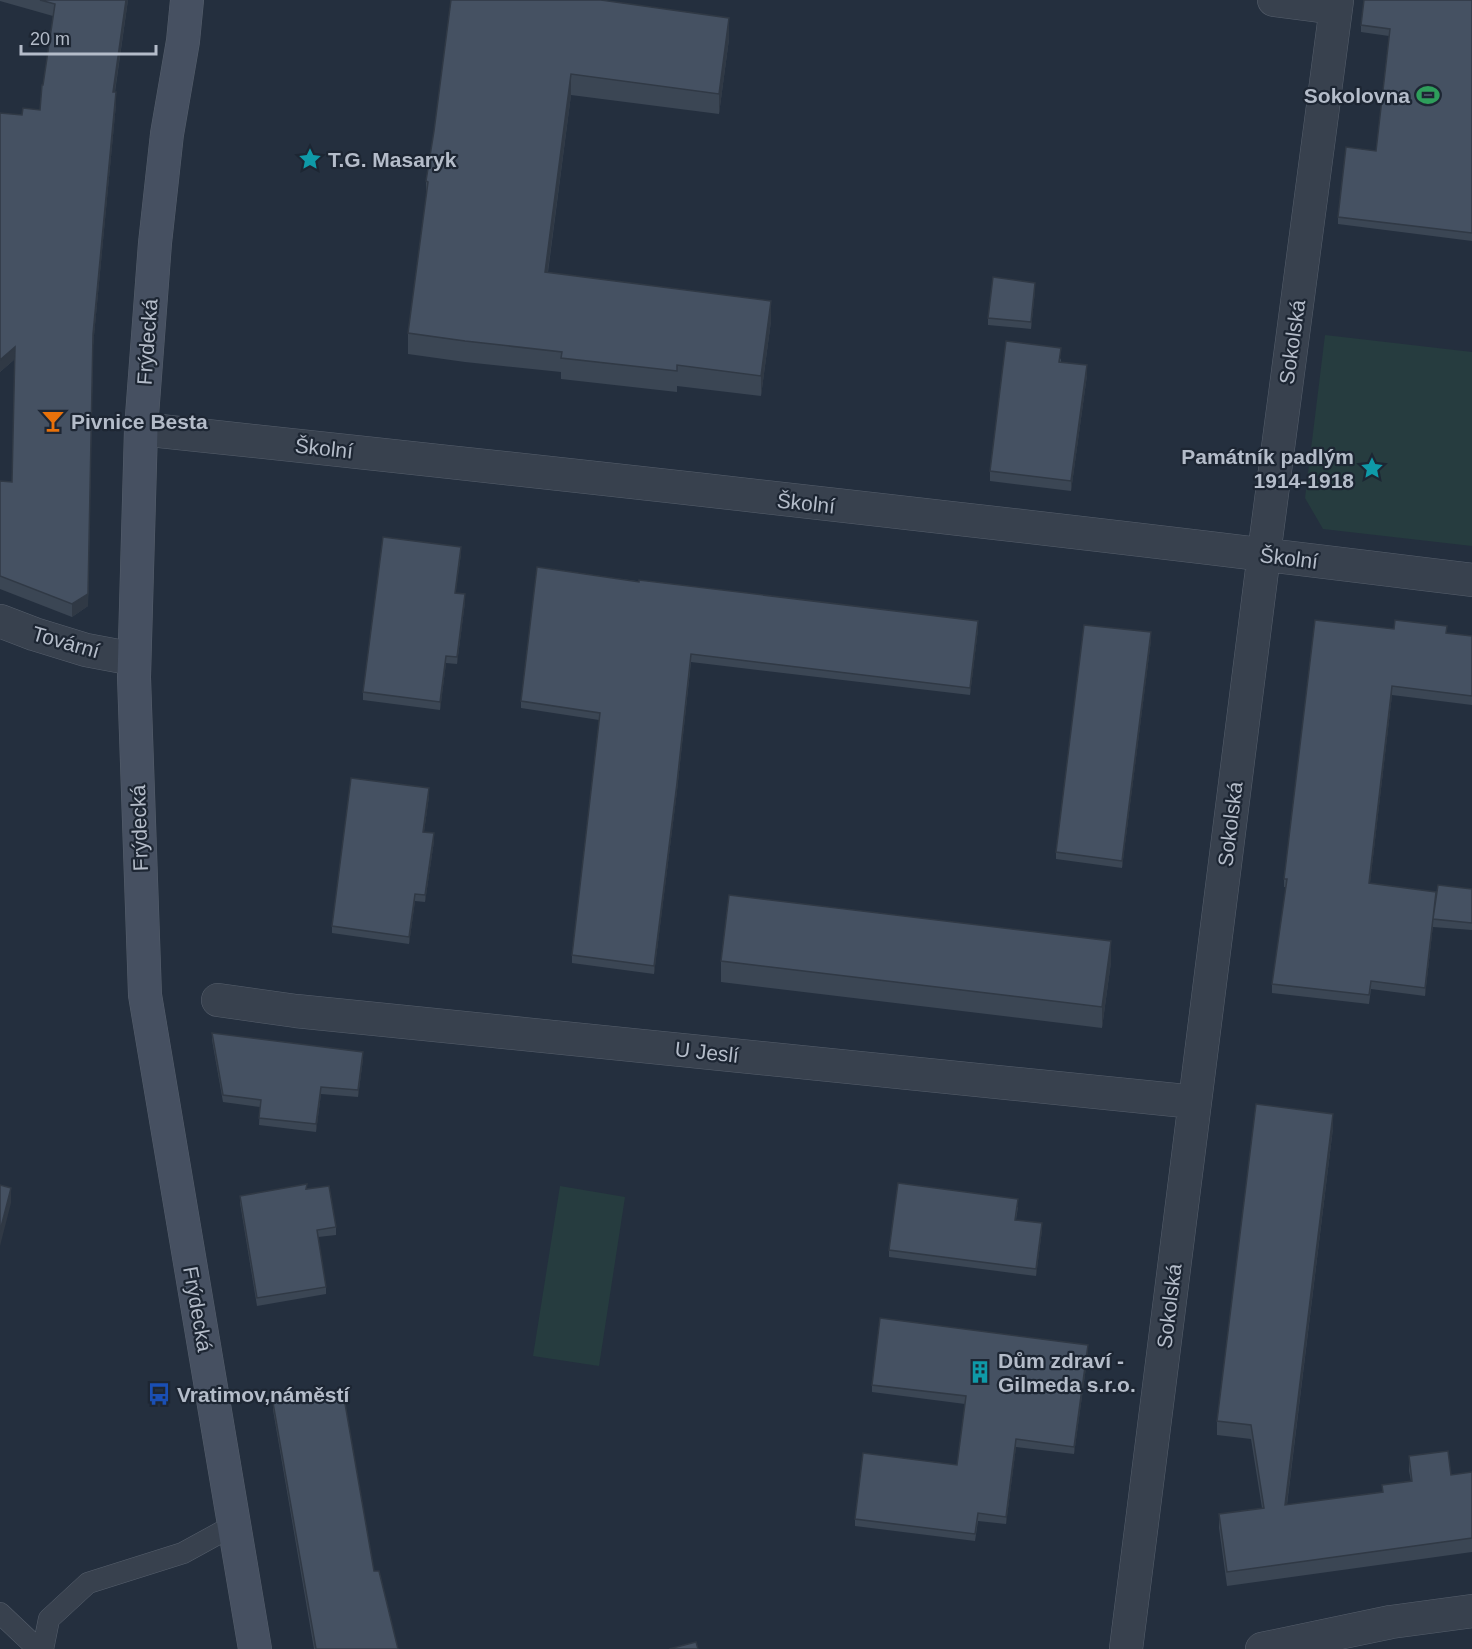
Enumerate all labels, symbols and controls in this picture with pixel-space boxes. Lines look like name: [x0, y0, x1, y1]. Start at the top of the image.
scale bar: [21, 18, 156, 56]
text: 20 m: [30, 29, 70, 49]
sports icon: Sokolovna: [1415, 82, 1441, 108]
place label: Sokolovna: [1304, 84, 1410, 107]
place icon: T.G. Masaryk: [297, 146, 323, 172]
place label: T.G. Masaryk: [328, 148, 457, 171]
street label: Frýdecká: [133, 298, 162, 386]
street label: Sokolská: [1275, 298, 1309, 386]
bar icon: Pivnice Besta: [40, 408, 66, 434]
place label: Pivnice Besta: [71, 410, 208, 433]
street label: Školní: [294, 434, 354, 463]
place label: Památník padlým 1914-1918: [1181, 445, 1354, 492]
place icon: Památník padlým 1914-1918: [1359, 455, 1385, 481]
street label: Školní: [776, 489, 836, 518]
street label: Školní: [1259, 543, 1320, 573]
street label: Tovární: [30, 621, 102, 663]
street label: Sokolská: [1213, 780, 1247, 868]
street label: Frýdecká: [126, 784, 152, 872]
street label: U Jeslí: [674, 1037, 740, 1067]
street label: Sokolská: [1152, 1262, 1186, 1350]
street label: Frýdecká: [179, 1264, 217, 1354]
place label: Dům zdraví - Gilmeda s.r.o.: [998, 1349, 1136, 1396]
building icon: Dům zdraví - Gilmeda s.r.o.: [967, 1359, 993, 1385]
bus stop icon: Vratimov,náměstí: [146, 1381, 172, 1407]
place label: Vratimov,náměstí: [177, 1383, 351, 1406]

